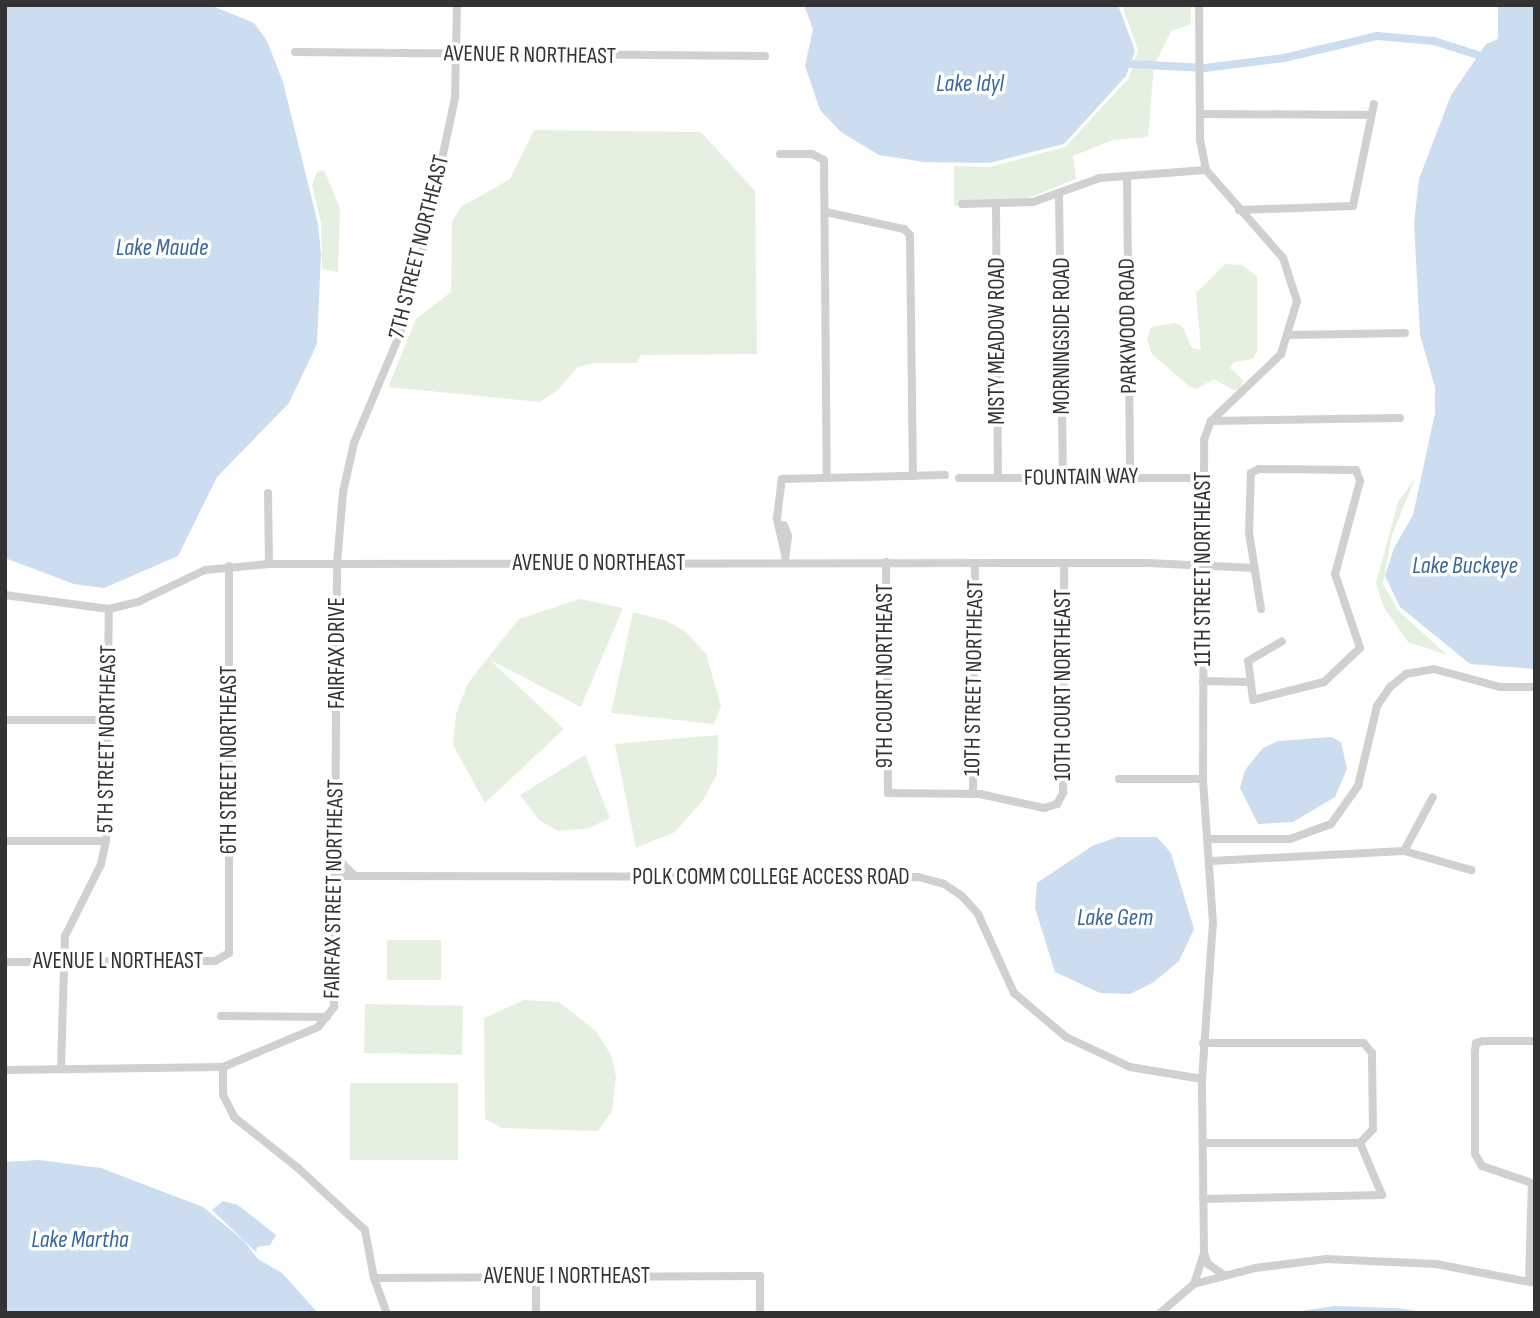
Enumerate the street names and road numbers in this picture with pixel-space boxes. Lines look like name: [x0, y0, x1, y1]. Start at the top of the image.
street label: AVENUE R NORTHEAST: [444, 40, 616, 70]
street label: 7TH STREET NORTHEAST: [383, 152, 455, 342]
street label: MISTY MEADOW ROAD: [983, 257, 1011, 425]
street label: MORNINGSIDE ROAD: [1048, 258, 1076, 414]
street label: PARKWOOD ROAD: [1113, 258, 1143, 394]
street label: FOUNTAIN WAY: [1024, 462, 1138, 492]
street label: 11TH STREET NORTHEAST: [1189, 472, 1217, 666]
street label: AVENUE O NORTHEAST: [513, 549, 685, 577]
street label: 10TH STREET NORTHEAST: [958, 580, 990, 776]
street label: 9TH COURT NORTHEAST: [871, 584, 899, 768]
street label: 10TH COURT NORTHEAST: [1049, 589, 1077, 781]
street label: FAIRFAX DRIVE: [323, 597, 351, 709]
street label: 5TH STREET NORTHEAST: [92, 645, 122, 833]
street label: 6TH STREET NORTHEAST: [215, 666, 243, 854]
street label: FAIRFAX STREET NORTHEAST: [318, 779, 350, 999]
street label: POLK COMM COLLEGE ACCESS ROAD: [632, 863, 910, 891]
street label: AVENUE L NORTHEAST: [33, 947, 203, 975]
street label: AVENUE I NORTHEAST: [484, 1262, 650, 1290]

